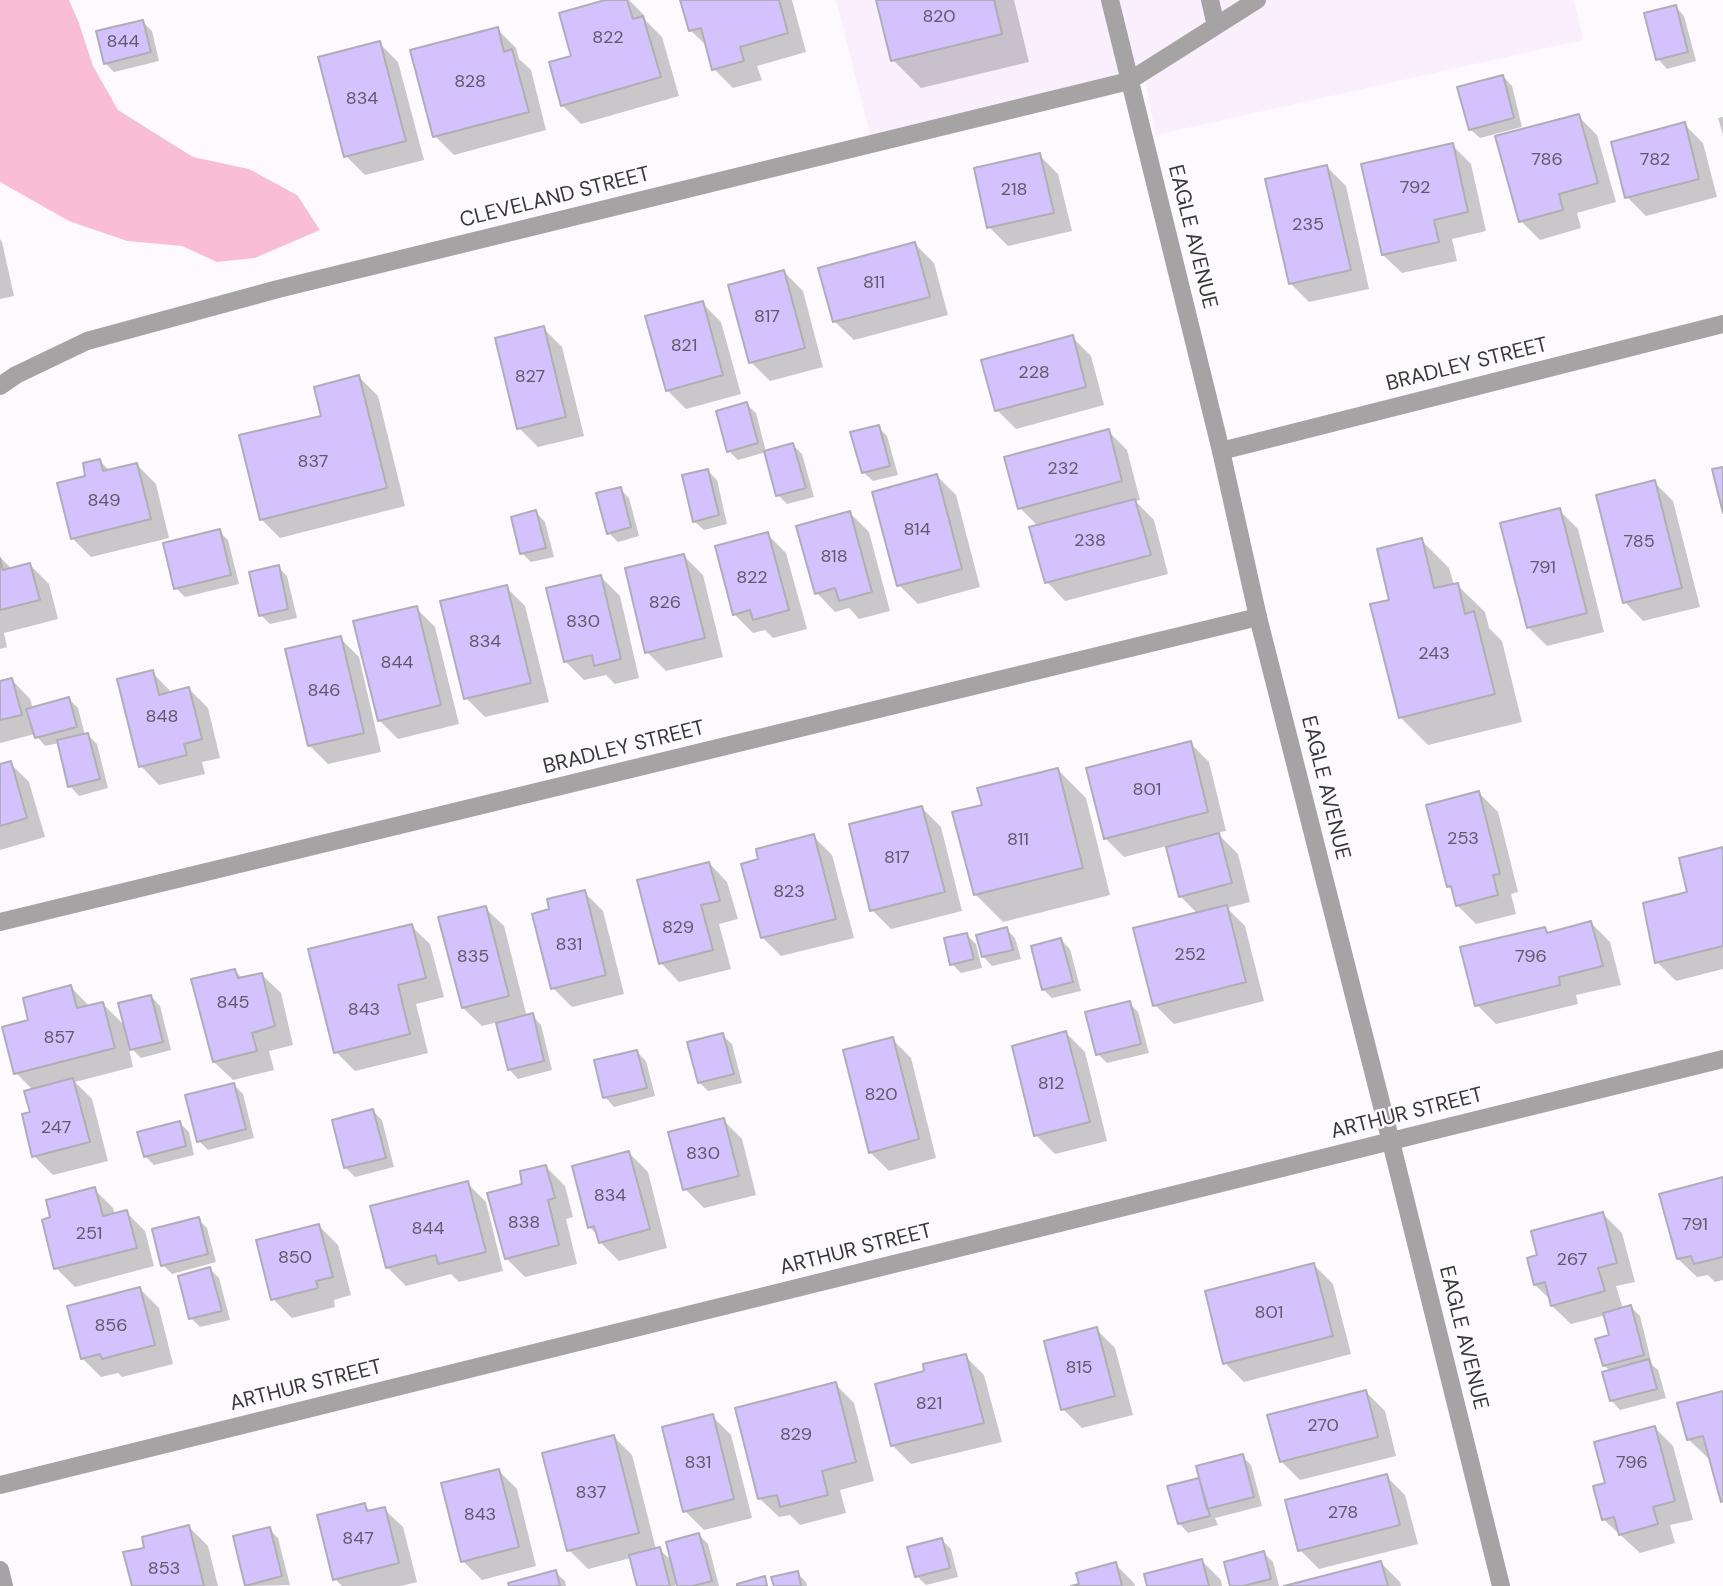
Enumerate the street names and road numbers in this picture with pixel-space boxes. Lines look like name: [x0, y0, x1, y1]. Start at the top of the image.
street label: CLEVELAND STREET: [457, 162, 653, 234]
street label: EAGLE AVENUE: [1162, 162, 1222, 312]
street label: BRADLEY STREET: [1384, 333, 1550, 397]
street label: EAGLE AVENUE: [1295, 713, 1355, 863]
street label: BRADLEY STREET: [541, 716, 707, 780]
street label: ARTHUR STREET: [1328, 1083, 1486, 1145]
street label: ARTHUR STREET: [777, 1219, 935, 1281]
street label: EAGLE AVENUE: [1433, 1263, 1493, 1413]
street label: ARTHUR STREET: [227, 1355, 385, 1417]

